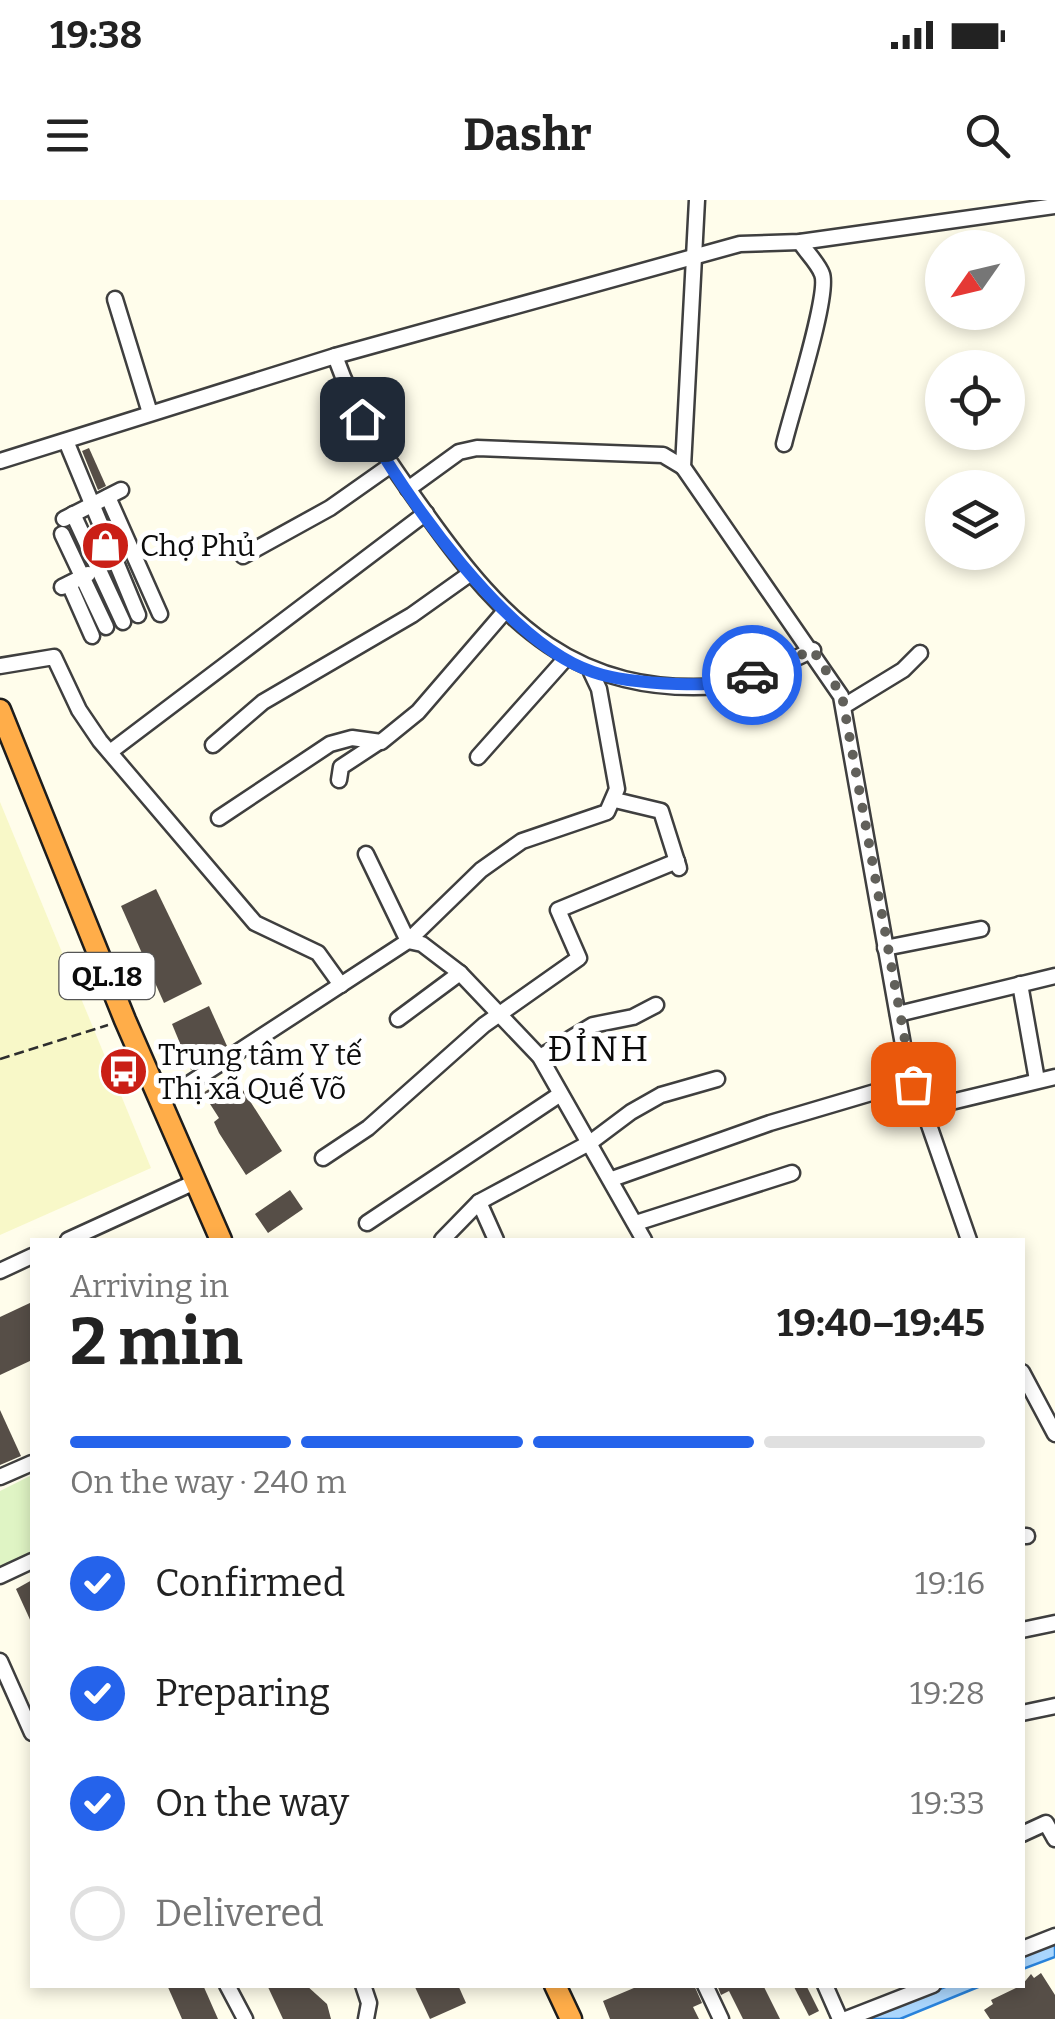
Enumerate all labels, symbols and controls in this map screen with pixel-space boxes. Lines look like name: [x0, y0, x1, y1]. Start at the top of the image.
text: 19:38: [50, 12, 143, 58]
icon: menu: [40, 108, 95, 163]
text: Dashr: [463, 108, 592, 162]
icon: search: [960, 108, 1015, 163]
north arrow: [925, 230, 1025, 330]
map controls: [925, 230, 1025, 570]
button: locate: [925, 350, 1025, 450]
pin: [320, 377, 405, 462]
icon: home: [335, 392, 390, 447]
button: layers: [925, 470, 1025, 570]
shop icon: Chợ Phủ: [79, 520, 131, 572]
place label: Chợ Phủ: [140, 528, 255, 564]
courier: [702, 625, 802, 725]
icon: car: [725, 648, 780, 703]
road number: QL.18: [59, 953, 154, 999]
district label: ĐỈNH: [547, 1028, 651, 1070]
place label: Trung tâm Y tế Thị xã Quế Võ: [158, 1037, 362, 1107]
pin: [871, 1042, 956, 1127]
bus stop icon: Trung tâm Y tế Thị xã Quế Võ: [97, 1046, 149, 1098]
icon: bag: [886, 1057, 941, 1112]
text: Arriving in: [70, 1267, 229, 1305]
text: 19:40–19:45: [777, 1300, 985, 1346]
text: 2 min: [70, 1303, 243, 1381]
text: On the way · 240 m: [70, 1463, 347, 1501]
icon: check: [70, 1556, 125, 1611]
text: Confirmed: [155, 1560, 345, 1606]
text: 19:16: [915, 1564, 985, 1602]
icon: check: [70, 1666, 125, 1721]
text: Preparing: [155, 1670, 330, 1716]
text: 19:28: [910, 1674, 985, 1712]
icon: check: [70, 1776, 125, 1831]
text: On the way: [155, 1780, 349, 1826]
text: 19:33: [911, 1784, 985, 1822]
text: Delivered: [155, 1890, 324, 1936]

